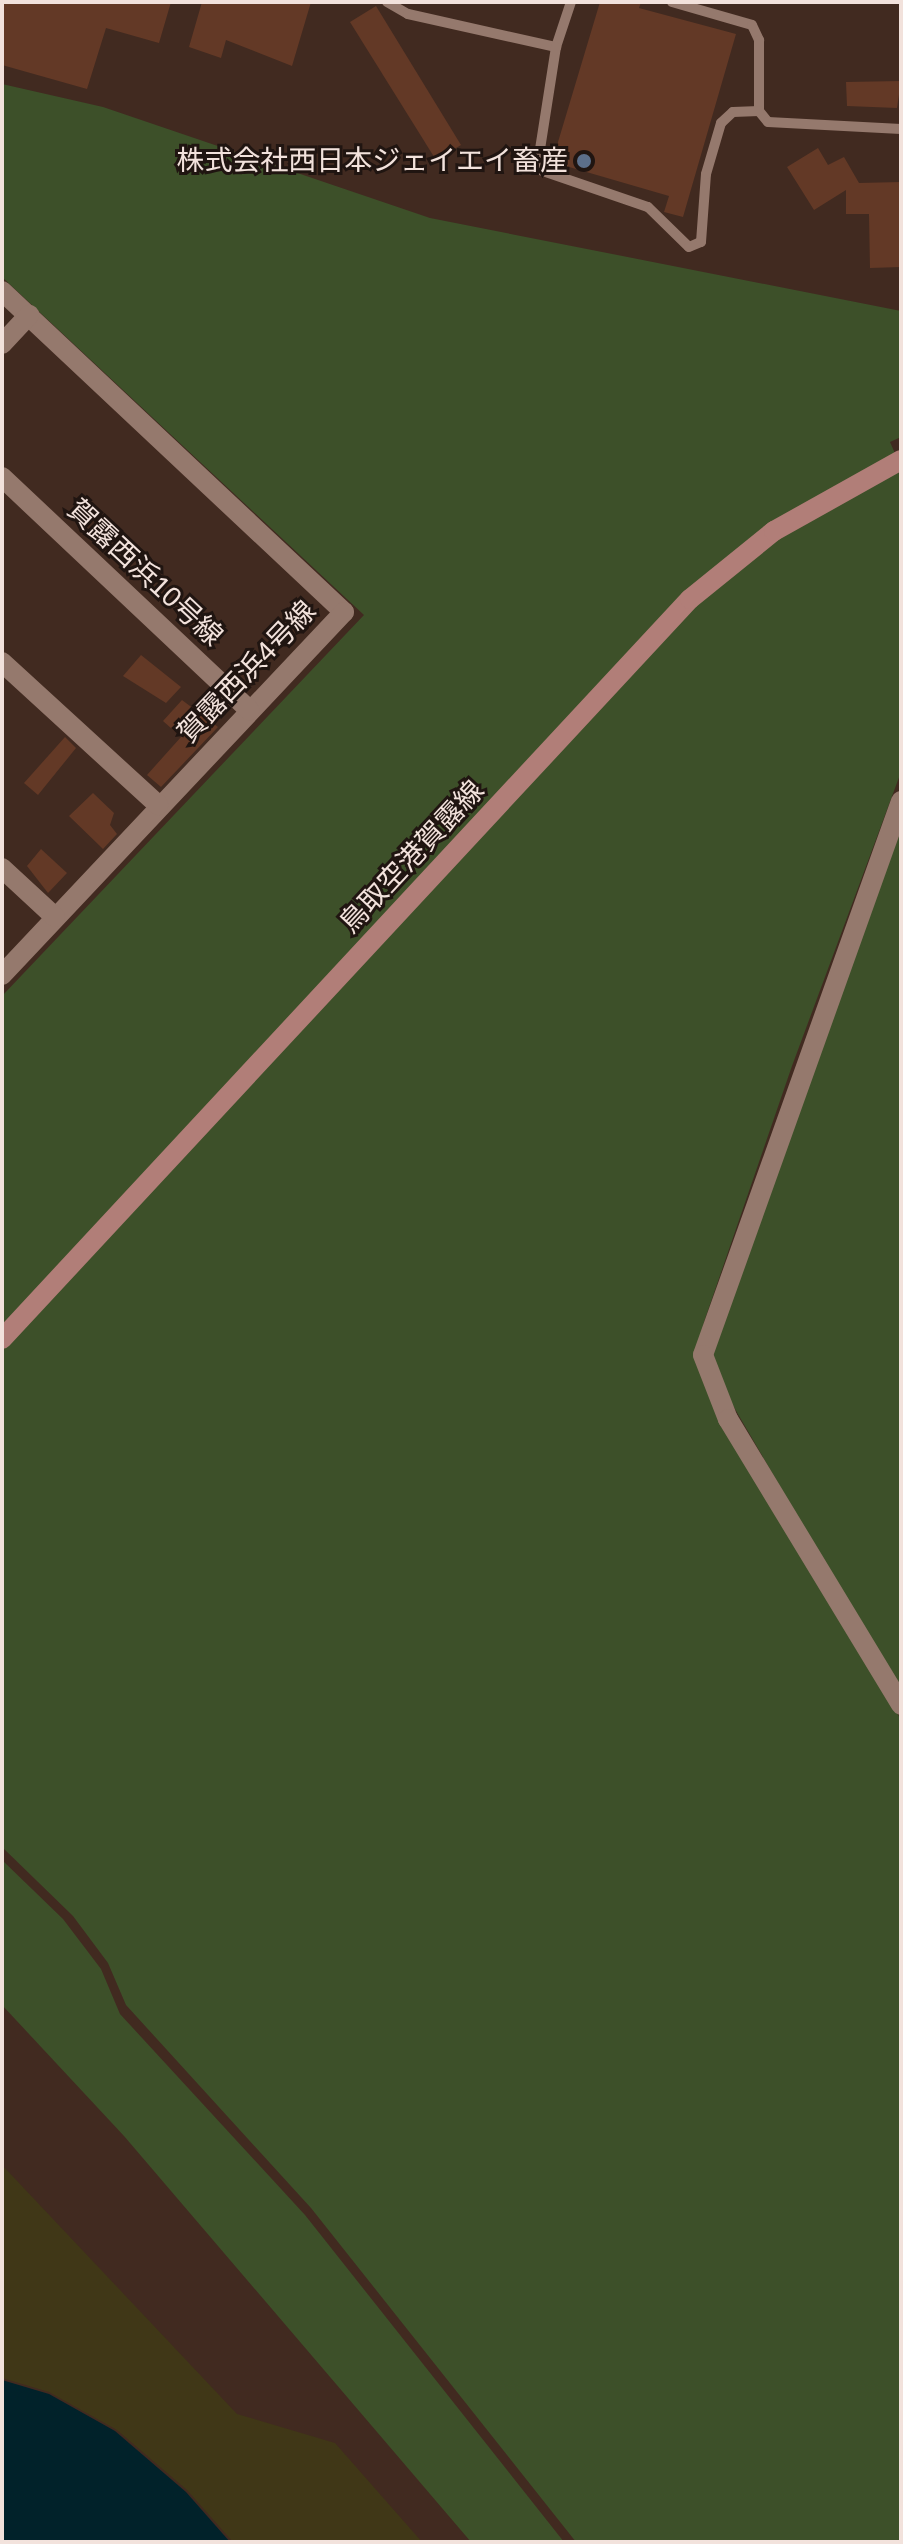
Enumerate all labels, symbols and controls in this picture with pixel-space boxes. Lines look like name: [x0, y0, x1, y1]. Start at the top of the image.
place label: 株式会社西日本ジェイエイ畜産: [176, 144, 568, 178]
marker: 株式会社西日本ジェイエイ畜産: [575, 152, 593, 170]
street label: 賀露西浜10号線: [61, 493, 229, 653]
street label: 賀露西浜4号線: [171, 594, 323, 750]
street label: 鳥取空港賀露線: [333, 774, 491, 940]

